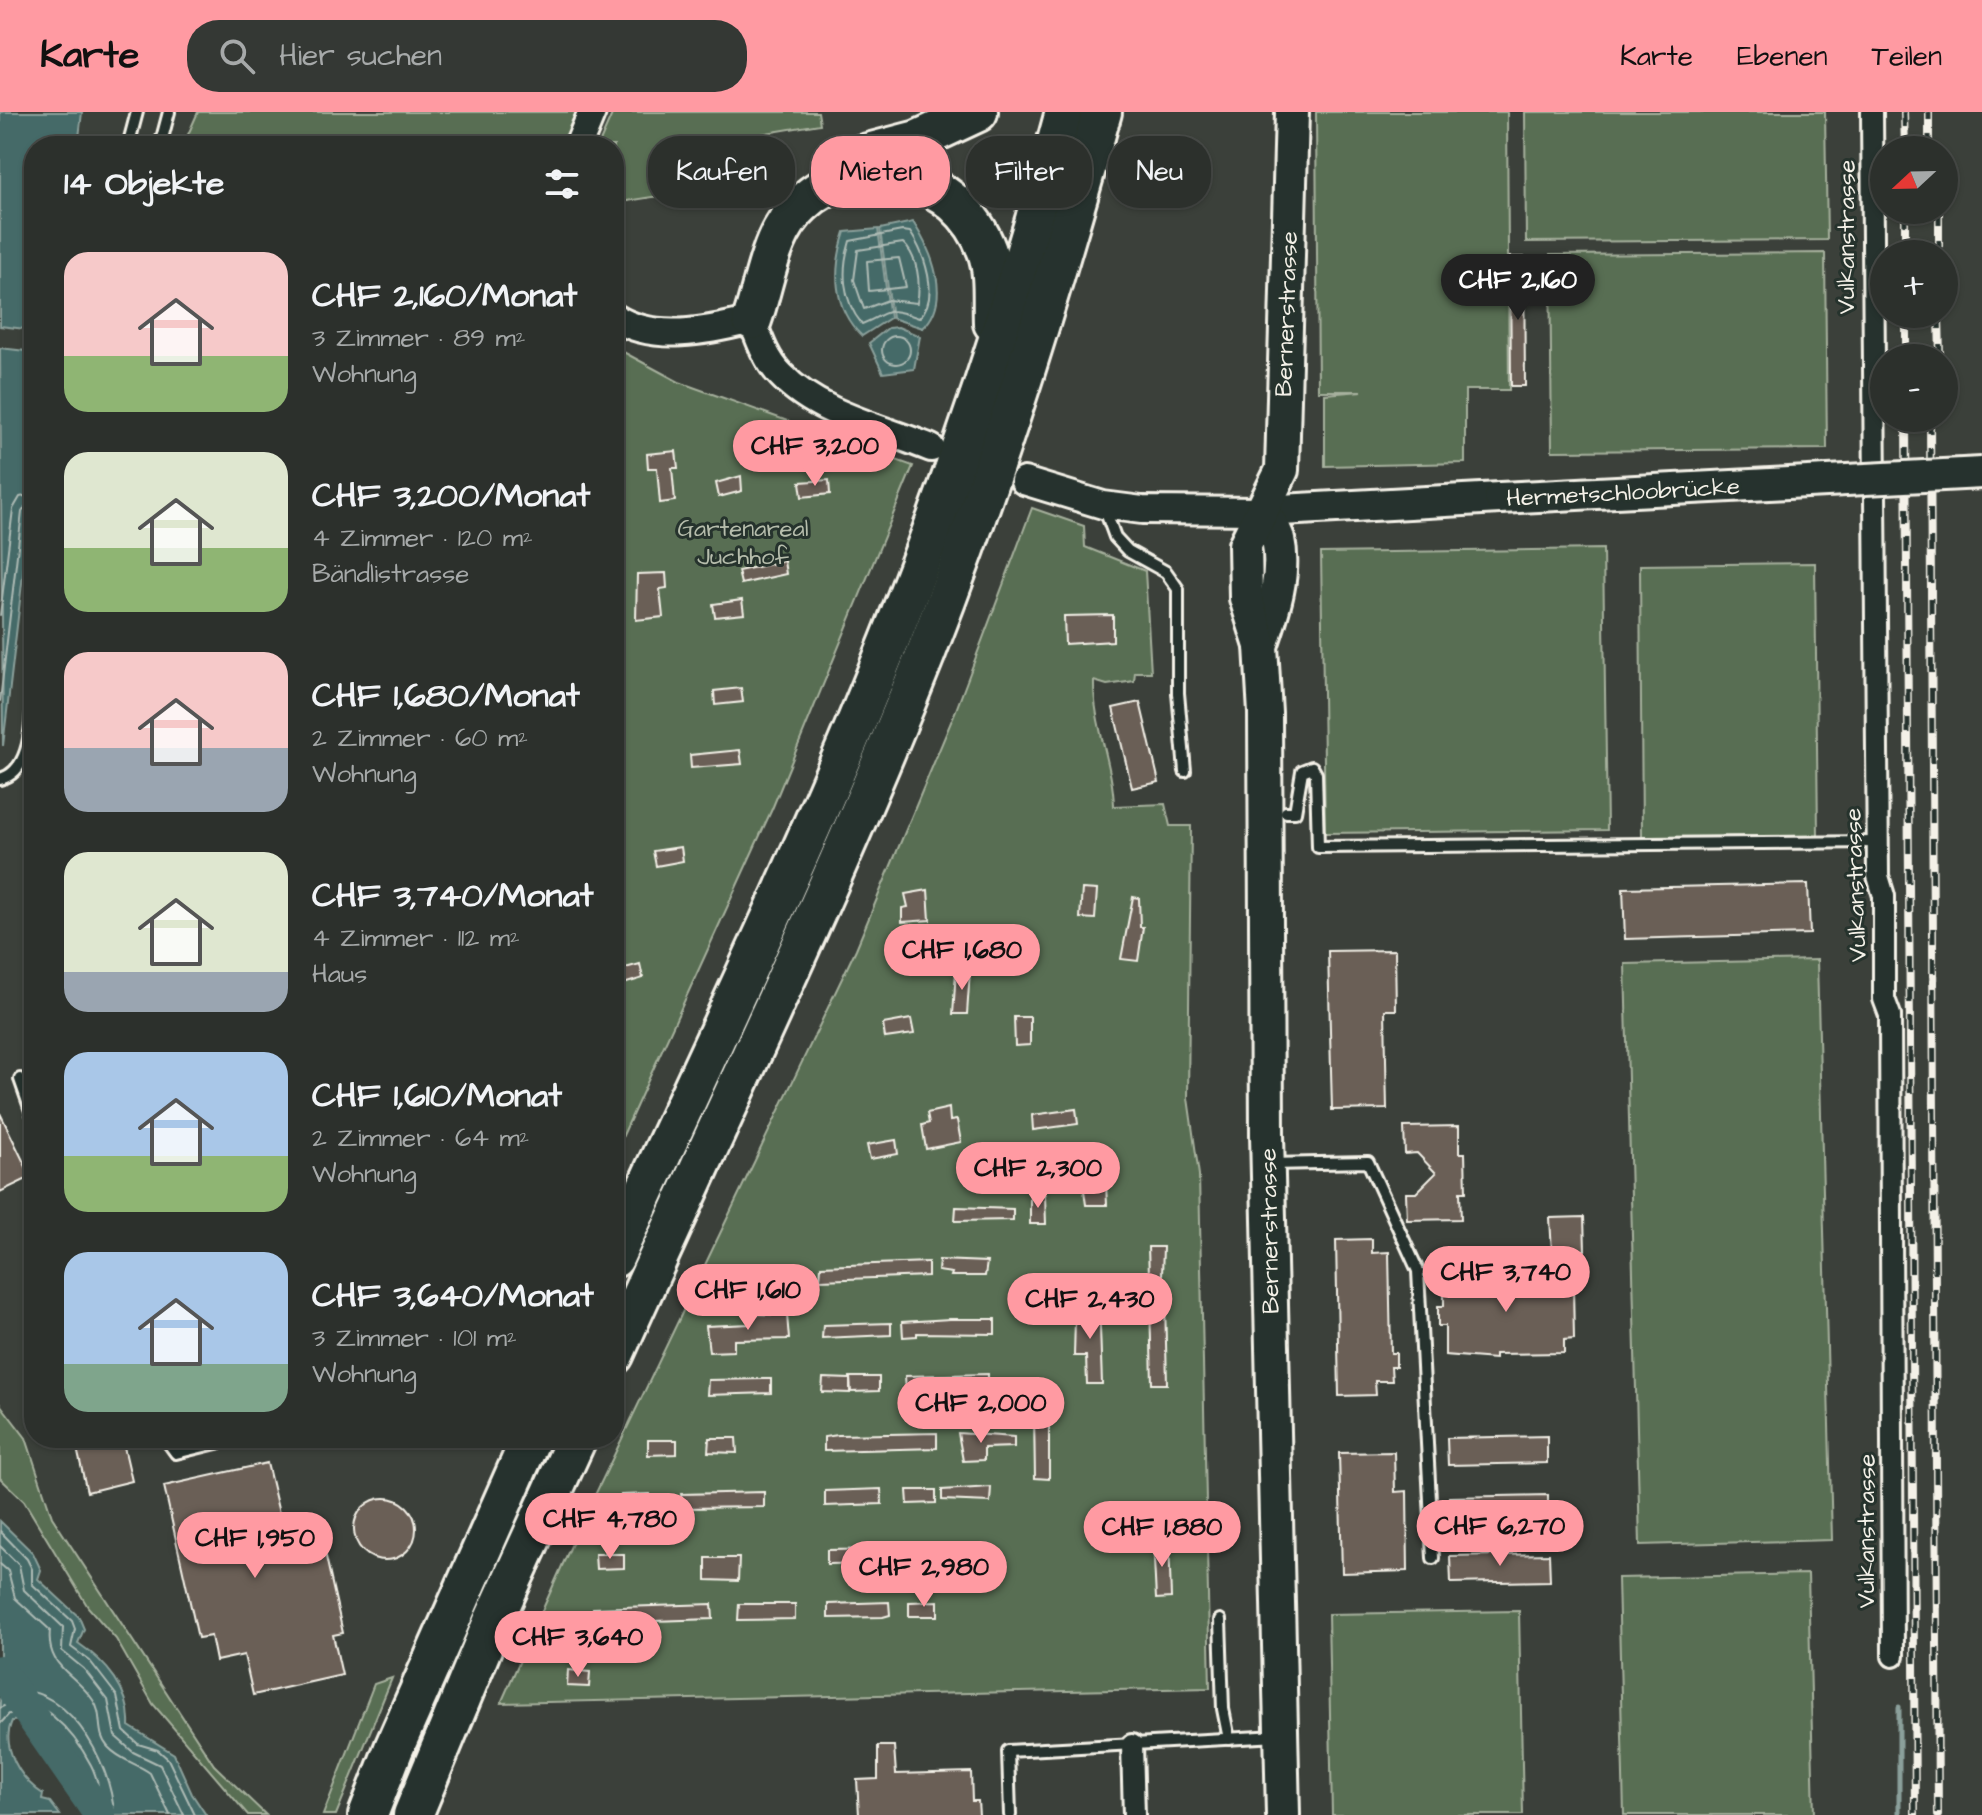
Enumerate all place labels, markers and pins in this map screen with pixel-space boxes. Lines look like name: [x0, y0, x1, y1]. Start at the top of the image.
pin: CHF 2,160: [1426, 254, 1610, 322]
pin: CHF 3,200: [723, 420, 907, 488]
pin: CHF 1,680: [870, 924, 1054, 992]
pin: CHF 2,300: [946, 1142, 1130, 1210]
pin: CHF 3,740: [1414, 1246, 1598, 1314]
pin: CHF 1,610: [656, 1264, 840, 1332]
pin: CHF 2,430: [998, 1273, 1182, 1341]
pin: CHF 2,000: [889, 1377, 1073, 1445]
pin: CHF 4,780: [518, 1493, 702, 1561]
pin: CHF 6,270: [1408, 1500, 1592, 1568]
pin: CHF 1,880: [1070, 1501, 1254, 1569]
pin: CHF 1,950: [163, 1512, 347, 1580]
pin: CHF 2,980: [832, 1541, 1016, 1609]
pin: CHF 3,640: [486, 1611, 670, 1679]

